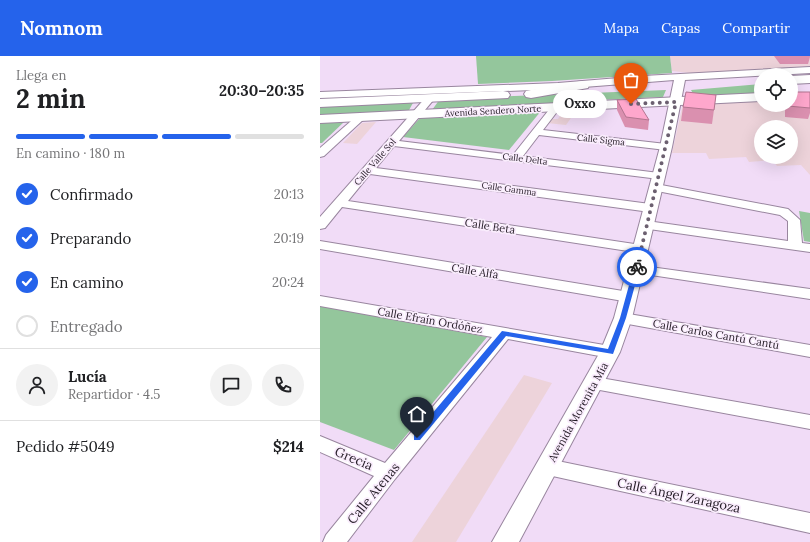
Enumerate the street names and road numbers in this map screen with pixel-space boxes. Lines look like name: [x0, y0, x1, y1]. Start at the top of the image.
street label: Avenida Sendero Norte: [443, 102, 542, 119]
street label: Calle Sigma: [576, 132, 626, 148]
street label: Calle Valle Sol: [351, 136, 398, 187]
street label: Calle Delta: [502, 150, 549, 167]
street label: Calle Gamma: [481, 179, 538, 198]
street label: Calle Beta: [464, 215, 517, 237]
street label: Calle Alfa: [450, 260, 500, 282]
street label: Calle Efraín Ordóñez: [376, 304, 484, 336]
street label: Calle Carlos Cantú Cantú: [652, 316, 781, 352]
street label: Avenida Morenita Mía: [544, 359, 611, 465]
street label: Grecia: [332, 443, 376, 474]
street label: Calle Atenas: [343, 459, 403, 527]
street label: Calle Ángel Zaragoza: [616, 474, 742, 517]

